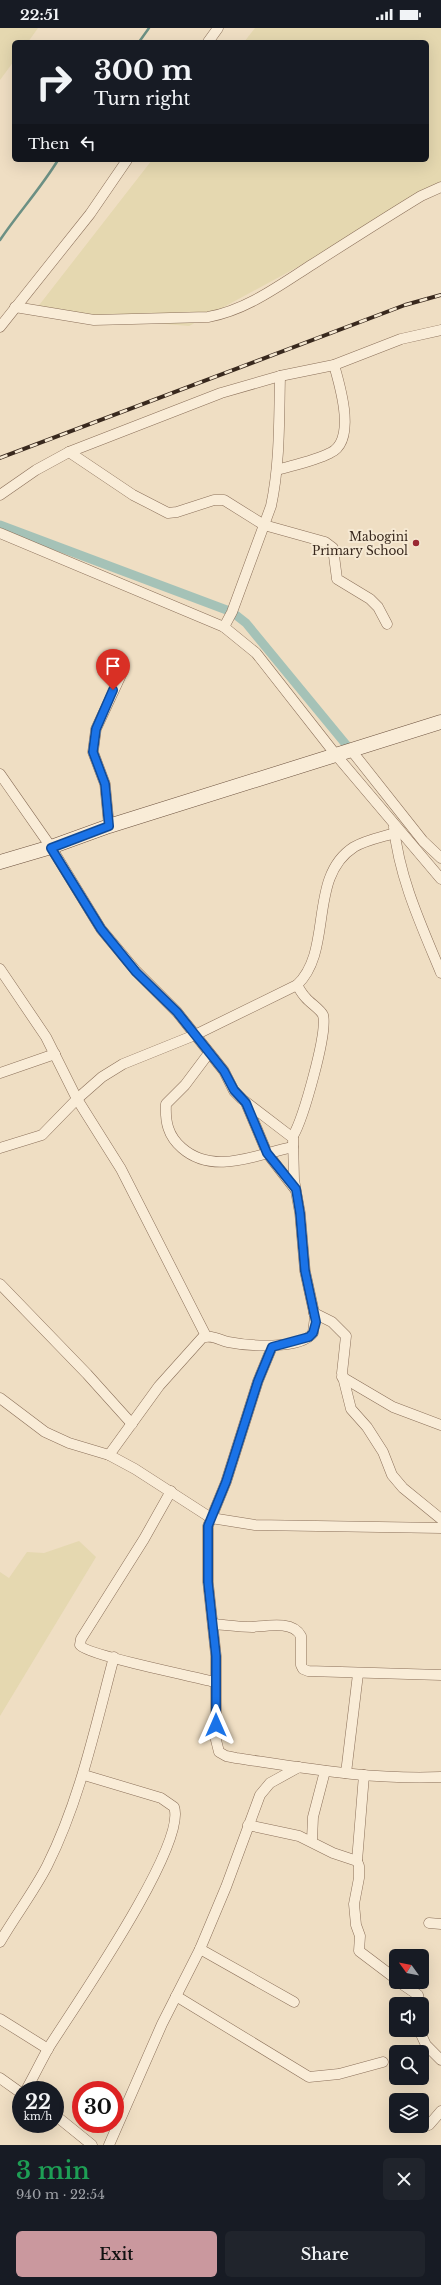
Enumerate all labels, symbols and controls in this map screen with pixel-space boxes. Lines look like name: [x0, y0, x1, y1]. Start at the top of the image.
text: 22:51: [20, 5, 59, 24]
text: 300 m: [94, 53, 193, 88]
icon: right: [28, 56, 80, 108]
text: Turn right: [94, 88, 190, 110]
icon: left: [77, 132, 99, 154]
text: Then: [28, 134, 69, 153]
place label: Mabogini Primary School: [312, 529, 408, 558]
marker: Mabogini Primary School: [411, 538, 421, 548]
pin: [96, 649, 130, 690]
icon: arrive: [102, 655, 124, 677]
position arrow: [195, 1704, 237, 1746]
north arrow: [389, 1949, 429, 1989]
map controls: [389, 1949, 429, 2133]
button: sound: [389, 1997, 429, 2037]
button: search: [389, 2045, 429, 2085]
speed limit sign: 30: [72, 2081, 124, 2133]
text: 22: [25, 2090, 51, 2114]
button: layers: [389, 2093, 429, 2133]
text: km/h: [24, 2110, 52, 2123]
text: 3 min: [16, 2156, 90, 2185]
button: close: [383, 2158, 425, 2200]
text: 940 m · 22:54: [16, 2186, 105, 2203]
button: Exit: [16, 2231, 217, 2277]
button: Share: [225, 2231, 425, 2277]

